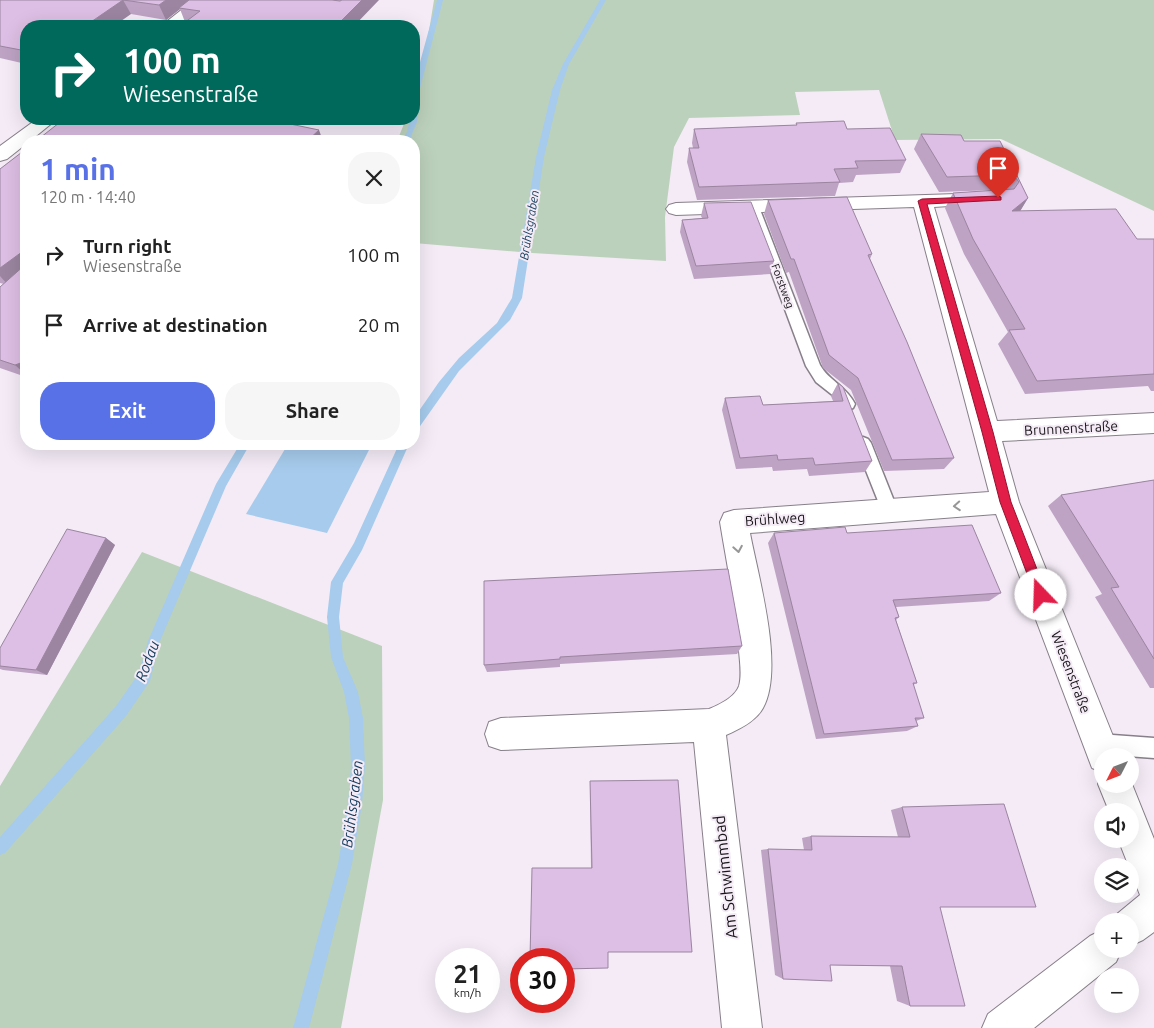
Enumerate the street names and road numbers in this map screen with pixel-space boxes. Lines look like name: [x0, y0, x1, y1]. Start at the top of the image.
street label: Forstweg: [769, 262, 797, 310]
street label: Brunnenstraße: [1024, 418, 1118, 438]
street label: Brühlweg: [744, 509, 806, 529]
street label: Wiesenstraße: [1048, 629, 1094, 715]
street label: Am Schwimmbad: [710, 815, 740, 939]

